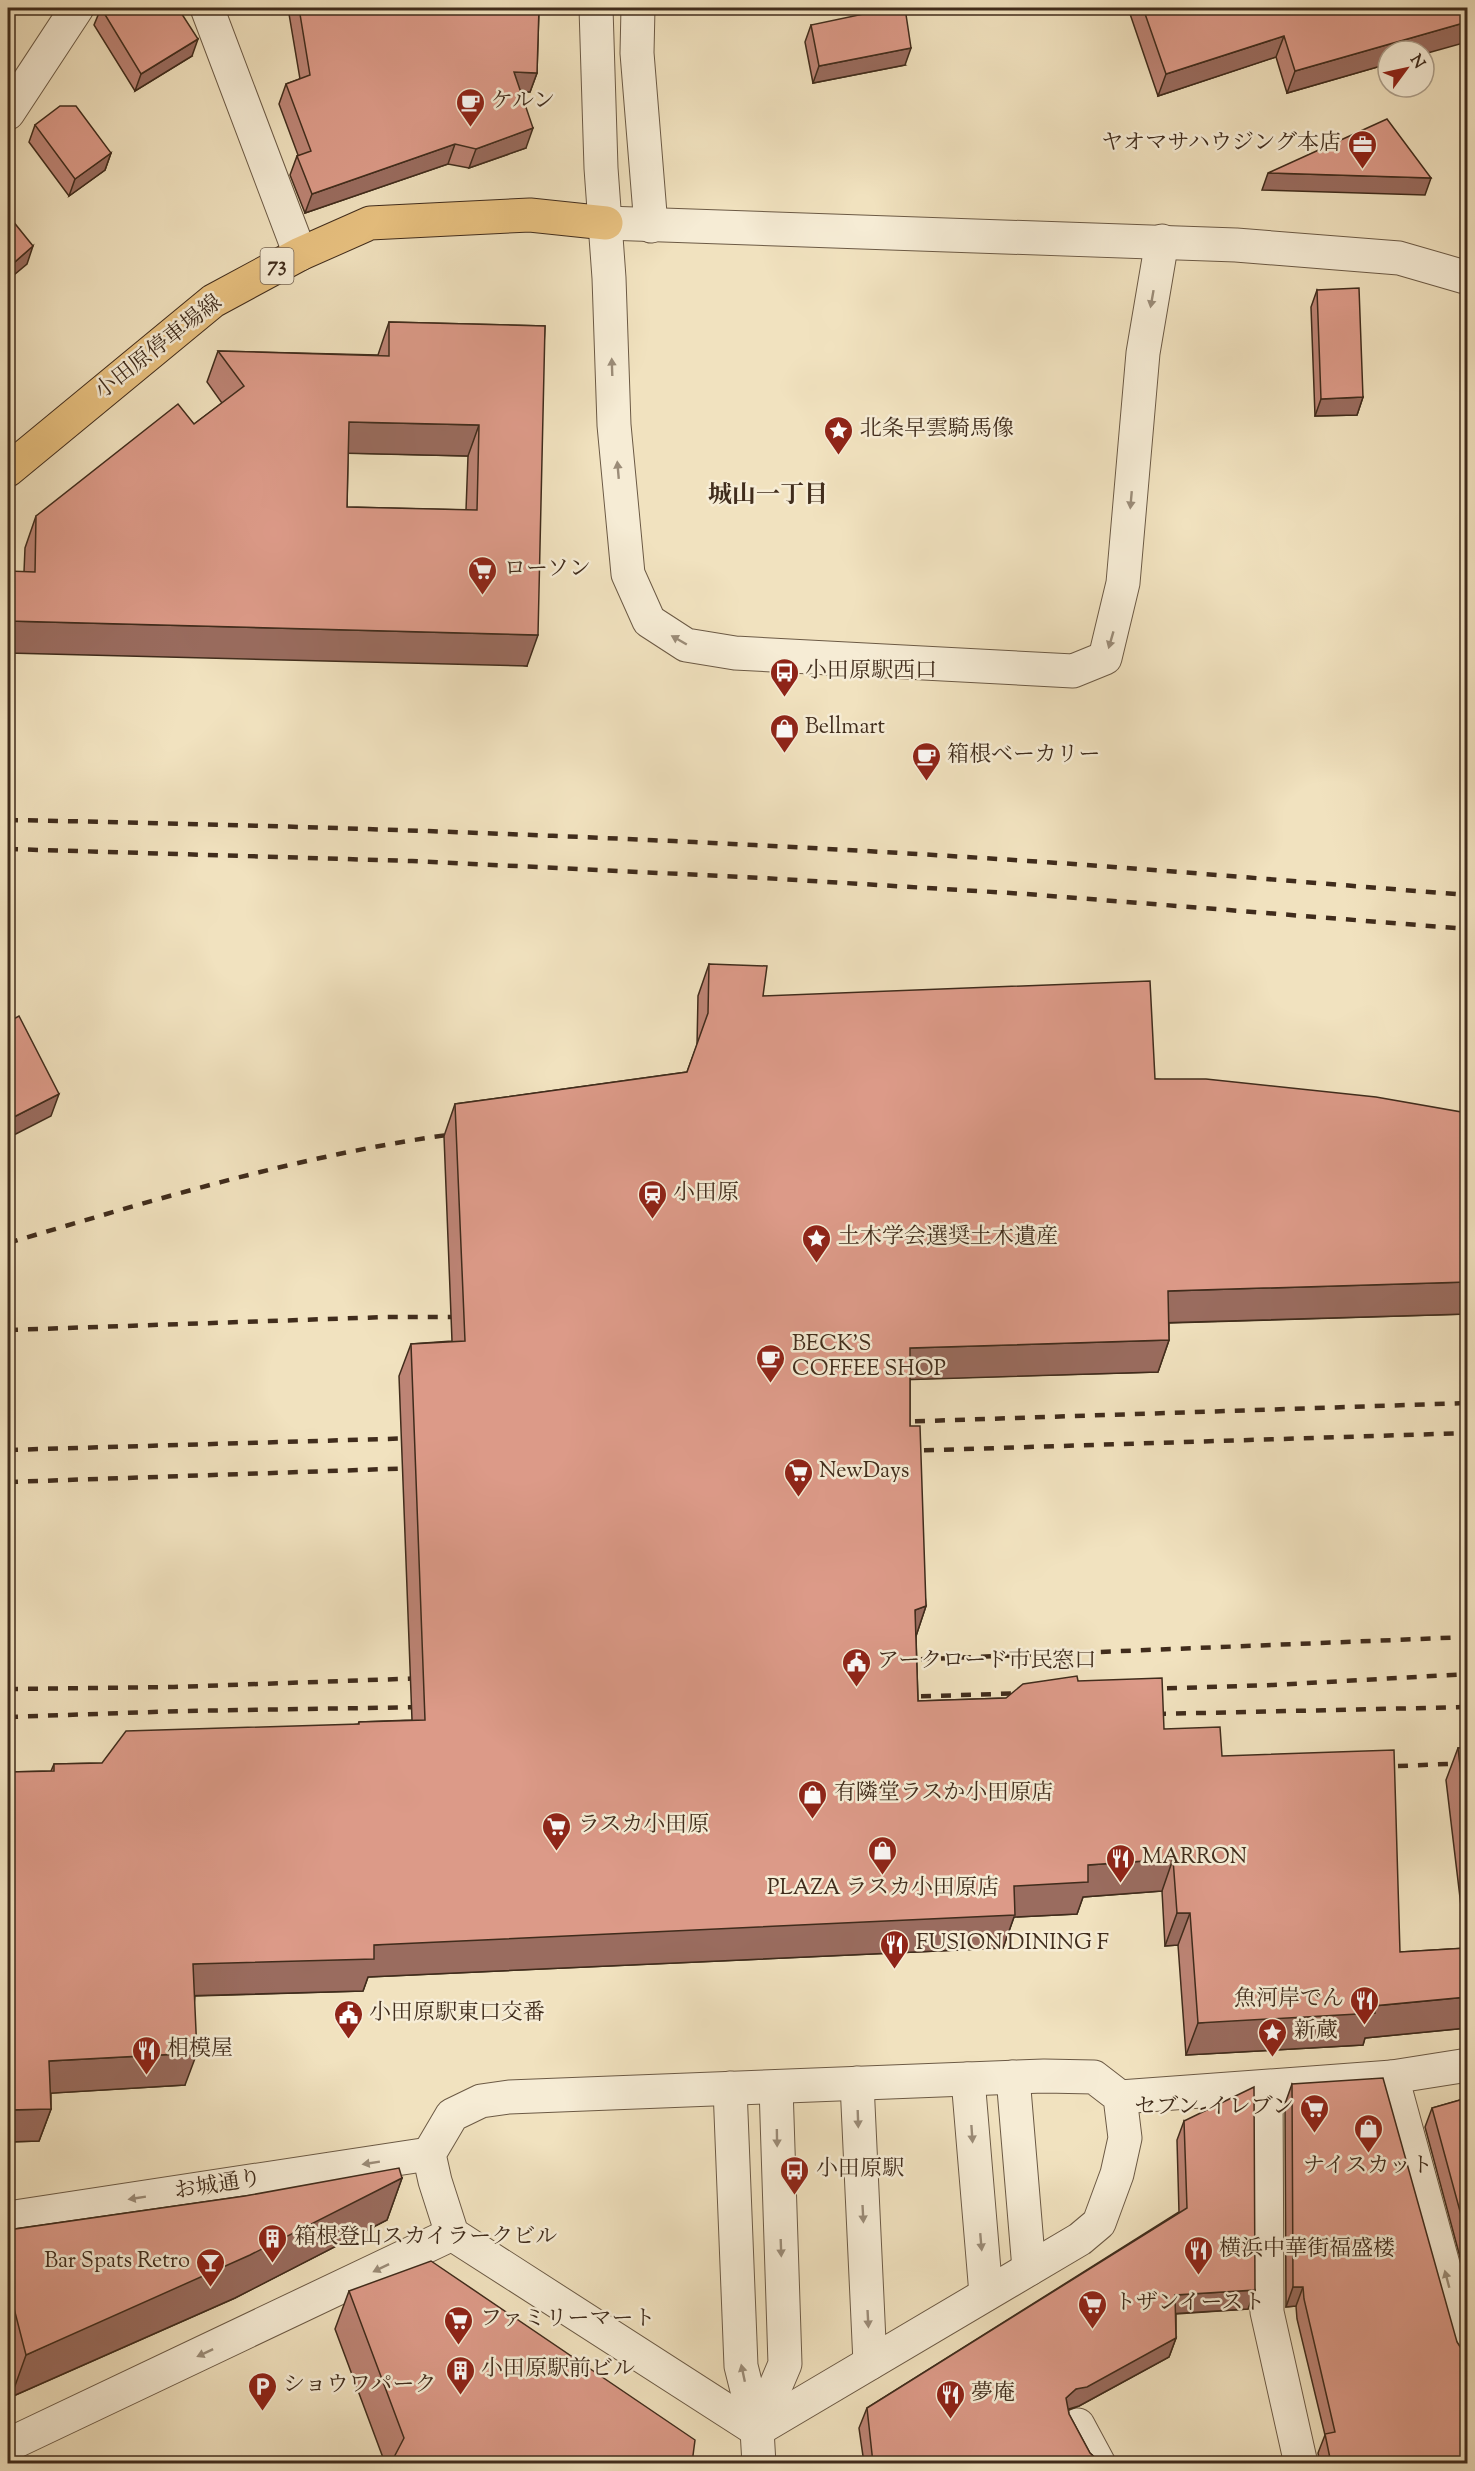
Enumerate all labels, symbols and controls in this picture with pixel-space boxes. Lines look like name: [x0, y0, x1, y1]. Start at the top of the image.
north arrow: [1376, 39, 1436, 99]
text: N: [1403, 51, 1430, 74]
cafe icon: ケルン: [454, 86, 486, 128]
place label: ケルン: [491, 86, 555, 118]
place label: ヤオマサハウジング本店: [1101, 128, 1341, 160]
office icon: ヤオマサハウジング本店: [1346, 128, 1378, 170]
road number: 73: [260, 248, 294, 284]
street label: 小田原停車場線: [88, 288, 230, 408]
one-way arrow: [1148, 290, 1157, 309]
one-way arrow: [607, 357, 616, 376]
place icon: 北条早雲騎馬像: [823, 414, 855, 456]
place label: 北条早雲騎馬像: [860, 414, 1014, 446]
one-way arrow: [613, 460, 623, 479]
district label: 城山一丁目: [708, 479, 828, 513]
one-way arrow: [1126, 491, 1136, 510]
supermarket icon: ローソン: [467, 554, 499, 596]
place label: ローソン: [504, 554, 591, 586]
one-way arrow: [1105, 631, 1115, 649]
one-way arrow: [670, 635, 687, 645]
bus stop icon: 小田原駅西口: [768, 656, 800, 698]
place label: 小田原駅西口: [805, 656, 937, 688]
shop icon: Bellmart: [768, 712, 800, 754]
place label: Bellmart: [805, 712, 886, 744]
cafe icon: 箱根ベーカリー: [910, 740, 942, 782]
place label: 箱根ベーカリー: [947, 740, 1101, 772]
station icon: 小田原: [636, 1178, 668, 1220]
place label: 小田原: [673, 1178, 739, 1210]
place icon: 土木学会選奨土木遺産: [801, 1222, 833, 1264]
place label: 土木学会選奨土木遺産: [838, 1222, 1058, 1254]
place label: BECK'S COFFEE SHOP: [792, 1329, 946, 1386]
cafe icon: BECK'S COFFEE SHOP: [755, 1342, 787, 1384]
supermarket icon: NewDays: [782, 1456, 814, 1498]
place label: NewDays: [819, 1456, 910, 1488]
public building icon: アークロード市民窓口: [840, 1646, 872, 1688]
place label: アークロード市民窓口: [877, 1646, 1096, 1678]
shop icon: 有隣堂ラスか小田原店: [797, 1778, 829, 1820]
place label: 有隣堂ラスか小田原店: [834, 1778, 1053, 1810]
supermarket icon: ラスカ小田原: [541, 1810, 573, 1852]
place label: ラスカ小田原: [578, 1810, 709, 1842]
shop icon: PLAZA ラスカ小田原店: [867, 1834, 899, 1876]
restaurant icon: MARRON: [1105, 1842, 1137, 1884]
place label: MARRON: [1142, 1842, 1247, 1874]
place label: PLAZA ラスカ小田原店: [767, 1873, 999, 1905]
restaurant icon: FUSION DINING F: [879, 1928, 911, 1970]
place label: FUSION DINING F: [916, 1928, 1109, 1960]
place label: 魚河岸でん: [1234, 1984, 1344, 2016]
restaurant icon: 魚河岸でん: [1349, 1984, 1381, 2026]
public building icon: 小田原駅東口交番: [332, 1998, 364, 2040]
place label: 小田原駅東口交番: [369, 1998, 545, 2030]
place icon: 新蔵: [1257, 2016, 1289, 2058]
place label: 新蔵: [1294, 2016, 1338, 2048]
restaurant icon: 相模屋: [130, 2034, 162, 2076]
place label: 相模屋: [167, 2034, 233, 2066]
place label: セブン-イレブン: [1134, 2092, 1294, 2124]
supermarket icon: セブン-イレブン: [1299, 2092, 1331, 2134]
one-way arrow: [854, 2110, 863, 2129]
shop icon: ナイスカット: [1352, 2112, 1384, 2154]
one-way arrow: [967, 2124, 976, 2143]
one-way arrow: [772, 2129, 782, 2148]
place label: ナイスカット: [1303, 2151, 1433, 2183]
bus stop icon: 小田原駅: [779, 2154, 811, 2196]
place label: 小田原駅: [816, 2154, 904, 2186]
one-way arrow: [362, 2158, 381, 2167]
street label: お城通り: [172, 2163, 264, 2209]
one-way arrow: [127, 2194, 146, 2203]
one-way arrow: [858, 2204, 867, 2223]
building icon: 箱根登山スカイラークビル: [257, 2222, 289, 2264]
place label: 箱根登山スカイラークビル: [294, 2222, 557, 2254]
one-way arrow: [976, 2232, 986, 2251]
restaurant icon: 横浜中華街福盛楼: [1182, 2234, 1214, 2276]
place label: 横浜中華街福盛楼: [1219, 2234, 1395, 2266]
one-way arrow: [776, 2239, 785, 2258]
place label: Bar Spats Retro: [44, 2246, 190, 2278]
bar icon: Bar Spats Retro: [195, 2246, 227, 2288]
one-way arrow: [372, 2264, 389, 2273]
one-way arrow: [1441, 2270, 1451, 2288]
supermarket icon: トザンイースト: [1077, 2288, 1109, 2330]
place label: トザンイースト: [1114, 2288, 1265, 2320]
supermarket icon: ファミリーマート: [443, 2304, 475, 2346]
place label: ファミリーマート: [480, 2304, 656, 2336]
one-way arrow: [864, 2310, 873, 2329]
one-way arrow: [196, 2348, 213, 2357]
building icon: 小田原駅前ビル: [444, 2354, 476, 2396]
place label: 小田原駅前ビル: [481, 2354, 635, 2386]
one-way arrow: [738, 2364, 748, 2383]
parking icon: ショウワパーク: [246, 2370, 278, 2412]
place label: ショウワパーク: [283, 2370, 437, 2402]
restaurant icon: 夢庵: [934, 2378, 966, 2420]
place label: 夢庵: [971, 2378, 1015, 2410]

